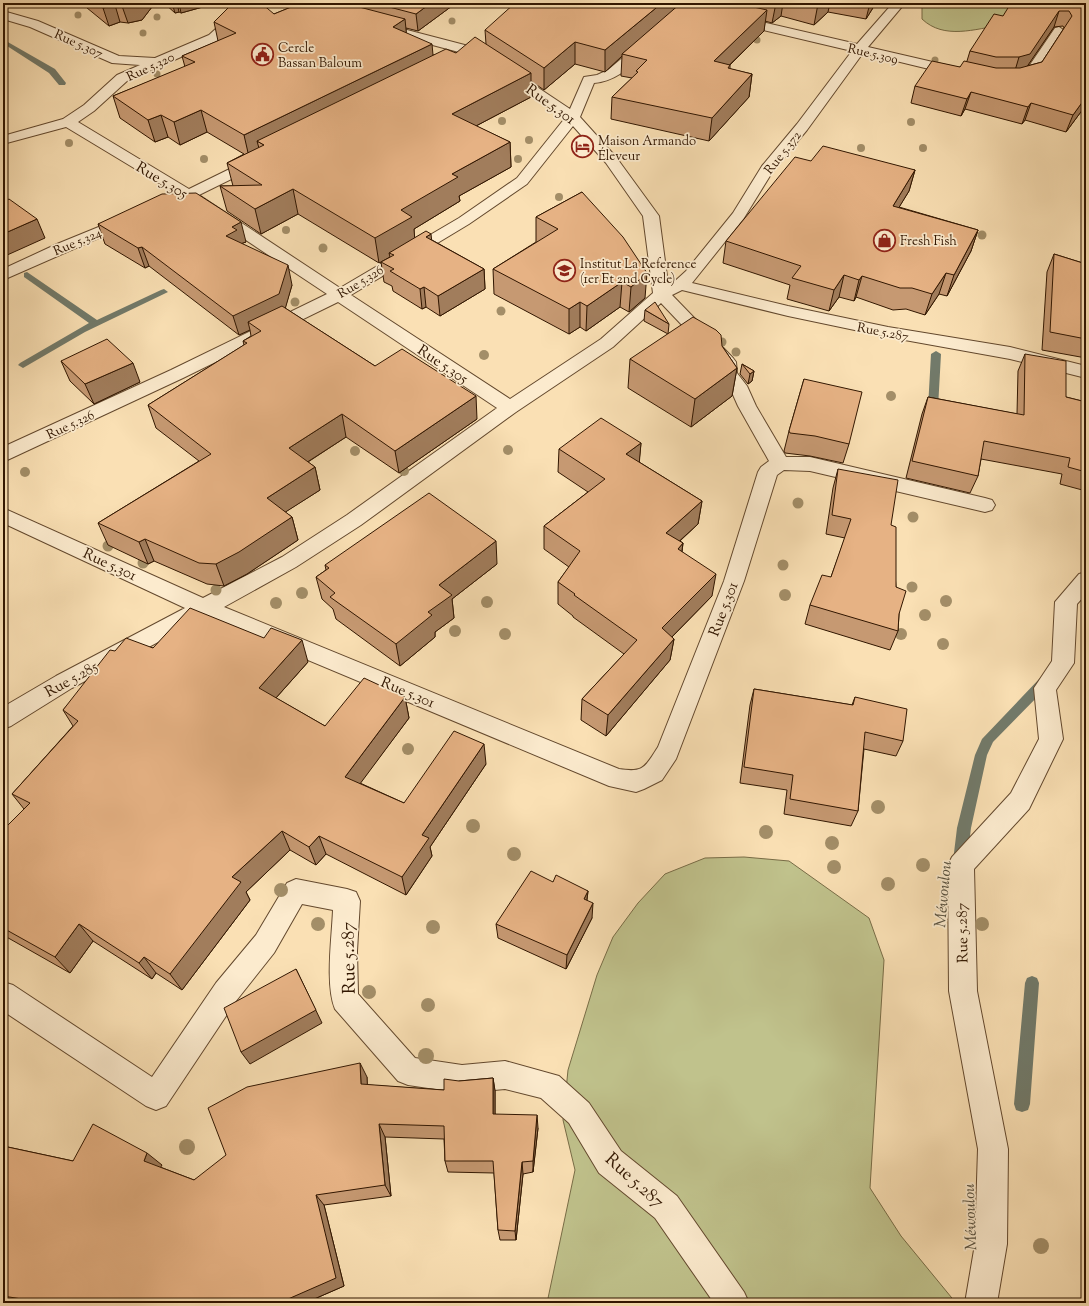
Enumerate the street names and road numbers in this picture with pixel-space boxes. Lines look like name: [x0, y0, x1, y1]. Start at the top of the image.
street label: Rue 5.307: [51, 26, 106, 64]
street label: Rue 5.309: [846, 40, 900, 69]
street label: Rue 5.320: [124, 49, 178, 87]
street label: Rue 5.301: [521, 80, 579, 130]
street label: Rue 5.372: [761, 128, 806, 179]
street label: Rue 5.305: [131, 158, 191, 205]
street label: Rue 5.324: [51, 224, 105, 261]
street label: Rue 5.326: [335, 262, 387, 304]
street label: Rue 5.287: [855, 319, 910, 347]
street label: Rue 5.305: [413, 341, 472, 390]
street label: Rue 5.326: [44, 407, 98, 445]
street label: Rue 5.301: [79, 544, 140, 587]
street label: Rue 5.301: [704, 579, 744, 640]
street label: Rue 5.285: [41, 657, 102, 703]
street label: Rue 5.301: [377, 673, 438, 714]
street label: Rue 5.287: [952, 902, 975, 963]
street label: Rue 5.287: [336, 922, 364, 994]
street label: Rue 5.287: [598, 1148, 669, 1215]

